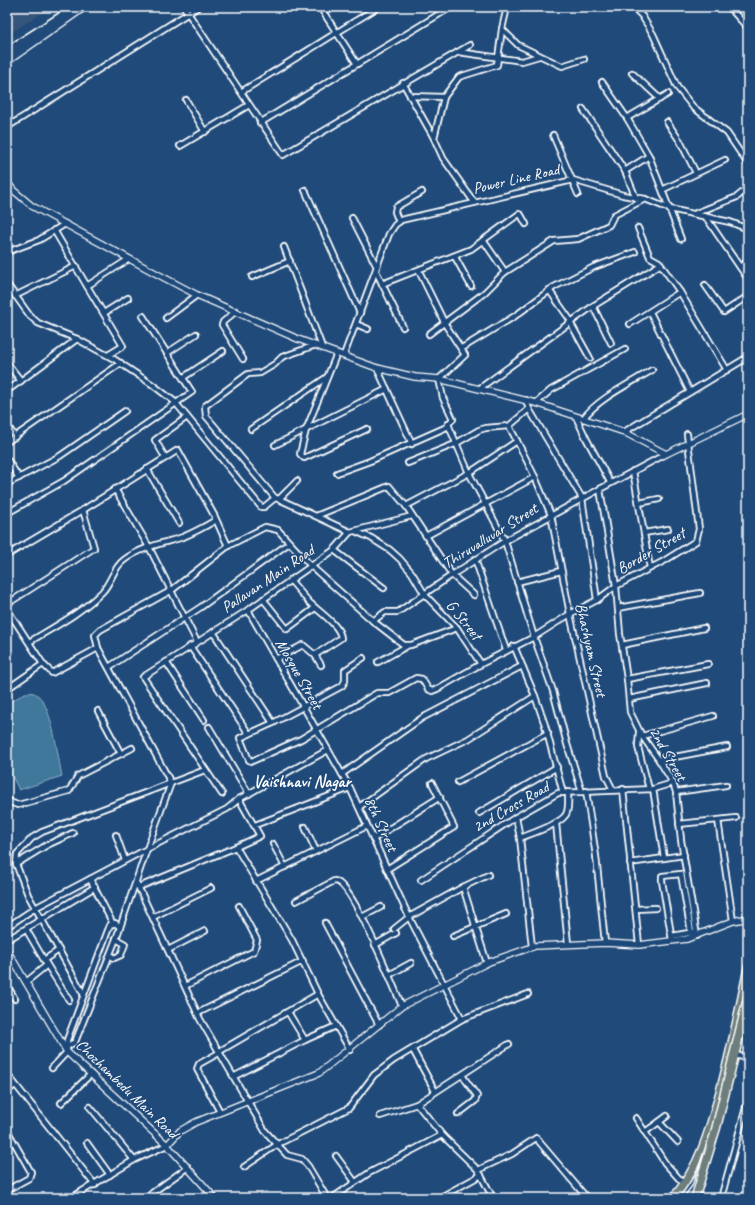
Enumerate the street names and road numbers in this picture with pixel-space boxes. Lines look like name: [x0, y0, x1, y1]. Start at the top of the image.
street label: Power Line Road: [471, 159, 564, 199]
street label: Thiruvalluvar Street: [439, 498, 543, 573]
street label: Border Street: [613, 522, 691, 579]
street label: Pallavan Main Road: [218, 539, 321, 617]
street label: G Street: [442, 596, 488, 646]
street label: Bhashyam Street: [571, 601, 612, 700]
street label: Mosque Street: [271, 635, 328, 714]
street label: 2nd Street: [645, 723, 692, 786]
street label: 2nd Cross Road: [469, 776, 555, 837]
street label: 8th Street: [360, 793, 403, 856]
street label: Chozhambedu Main Road: [72, 1035, 184, 1145]

